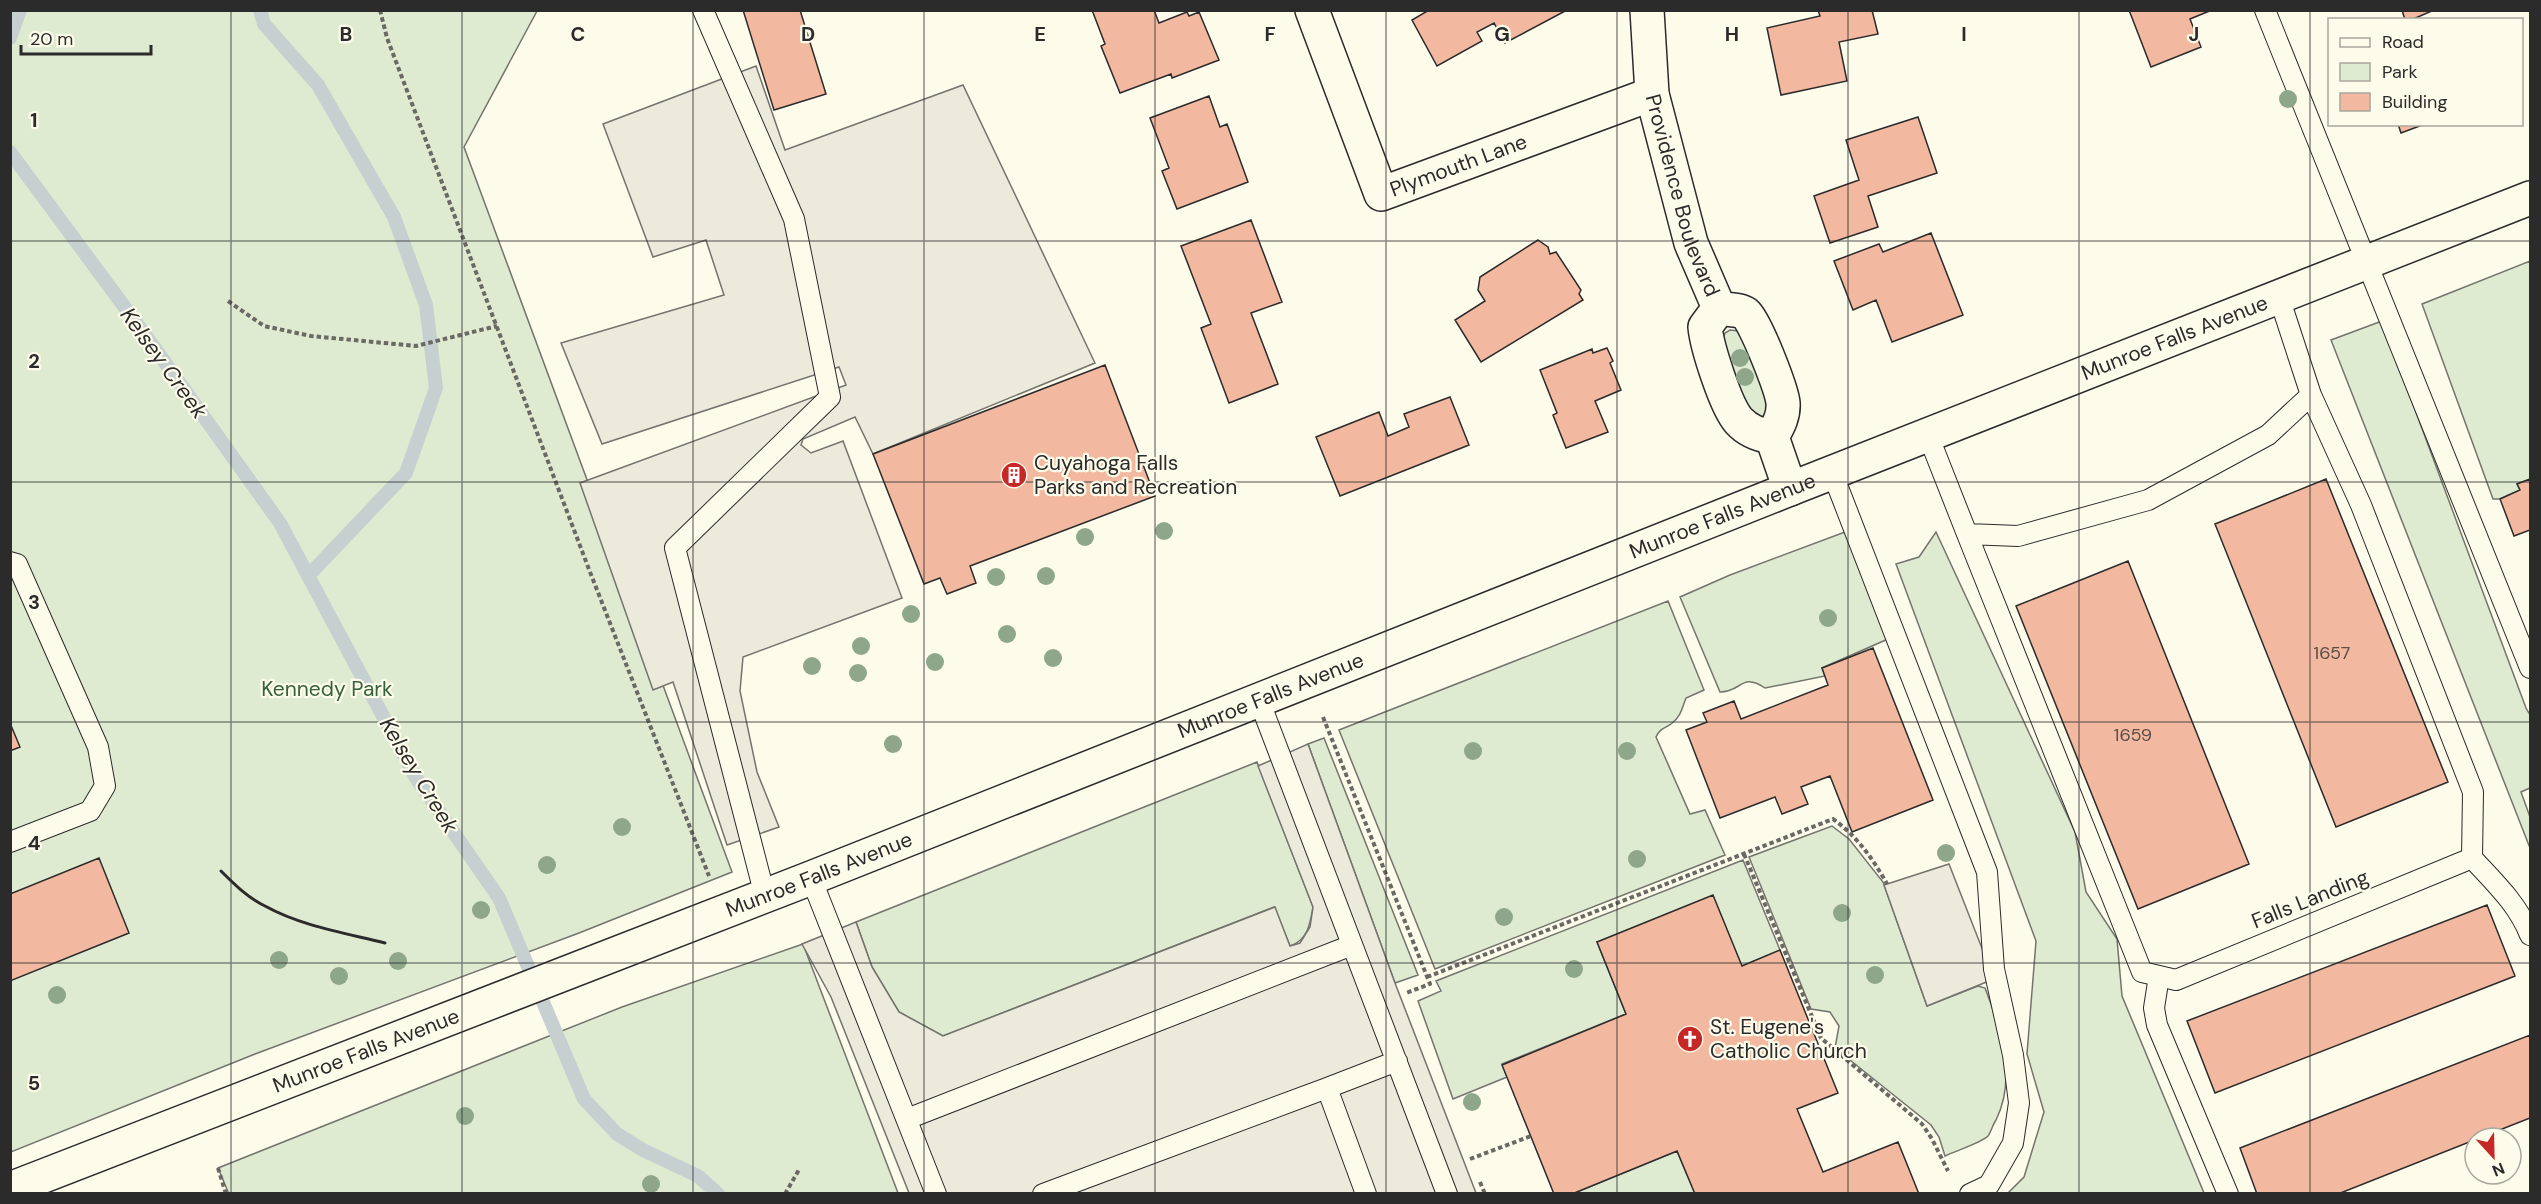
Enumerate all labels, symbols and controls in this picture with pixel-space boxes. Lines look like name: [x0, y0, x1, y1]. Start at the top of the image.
scale bar: [21, 18, 152, 56]
legend: [2328, 18, 2523, 126]
text: B: [340, 21, 352, 47]
text: C: [571, 21, 585, 47]
text: D: [801, 21, 815, 47]
text: E: [1034, 21, 1046, 47]
text: F: [1264, 21, 1276, 47]
text: G: [1494, 21, 1510, 47]
text: H: [1725, 21, 1739, 47]
text: I: [1961, 21, 1967, 47]
text: J: [2189, 21, 2199, 47]
text: 20 m: [30, 27, 73, 51]
text: Road: [2382, 30, 2424, 54]
text: Park: [2382, 60, 2418, 84]
text: Building: [2382, 90, 2447, 114]
street label: Providence Boulevard: [1639, 91, 1726, 301]
text: 1: [30, 107, 38, 133]
street label: Plymouth Lane: [1386, 127, 1531, 204]
street label: Munroe Falls Avenue: [2077, 288, 2272, 387]
water label: Kelsey Creek: [114, 302, 215, 425]
text: 2: [28, 348, 40, 374]
place label: Cuyahoga Falls Parks and Recreation: [1034, 449, 1237, 501]
building icon: Cuyahoga Falls Parks and Recreation: [999, 460, 1029, 490]
street label: Munroe Falls Avenue: [1625, 466, 1820, 565]
text: 3: [28, 589, 40, 615]
house number: 1657: [2314, 641, 2350, 665]
street label: Munroe Falls Avenue: [1174, 646, 1368, 745]
park label: Kennedy Park: [261, 675, 393, 703]
water label: Kelsey Creek: [373, 712, 465, 839]
house number: 1659: [2114, 723, 2152, 747]
street label: Munroe Falls Avenue: [722, 825, 916, 924]
text: 4: [28, 830, 41, 856]
street label: Falls Landing: [2247, 863, 2373, 935]
street label: Munroe Falls Avenue: [269, 1002, 464, 1100]
place label: St. Eugene's Catholic Church: [1710, 1013, 1867, 1065]
church icon: St. Eugene's Catholic Church: [1675, 1024, 1705, 1054]
text: 5: [28, 1070, 40, 1096]
north arrow: [2463, 1126, 2523, 1186]
text: N: [2489, 1158, 2508, 1181]

